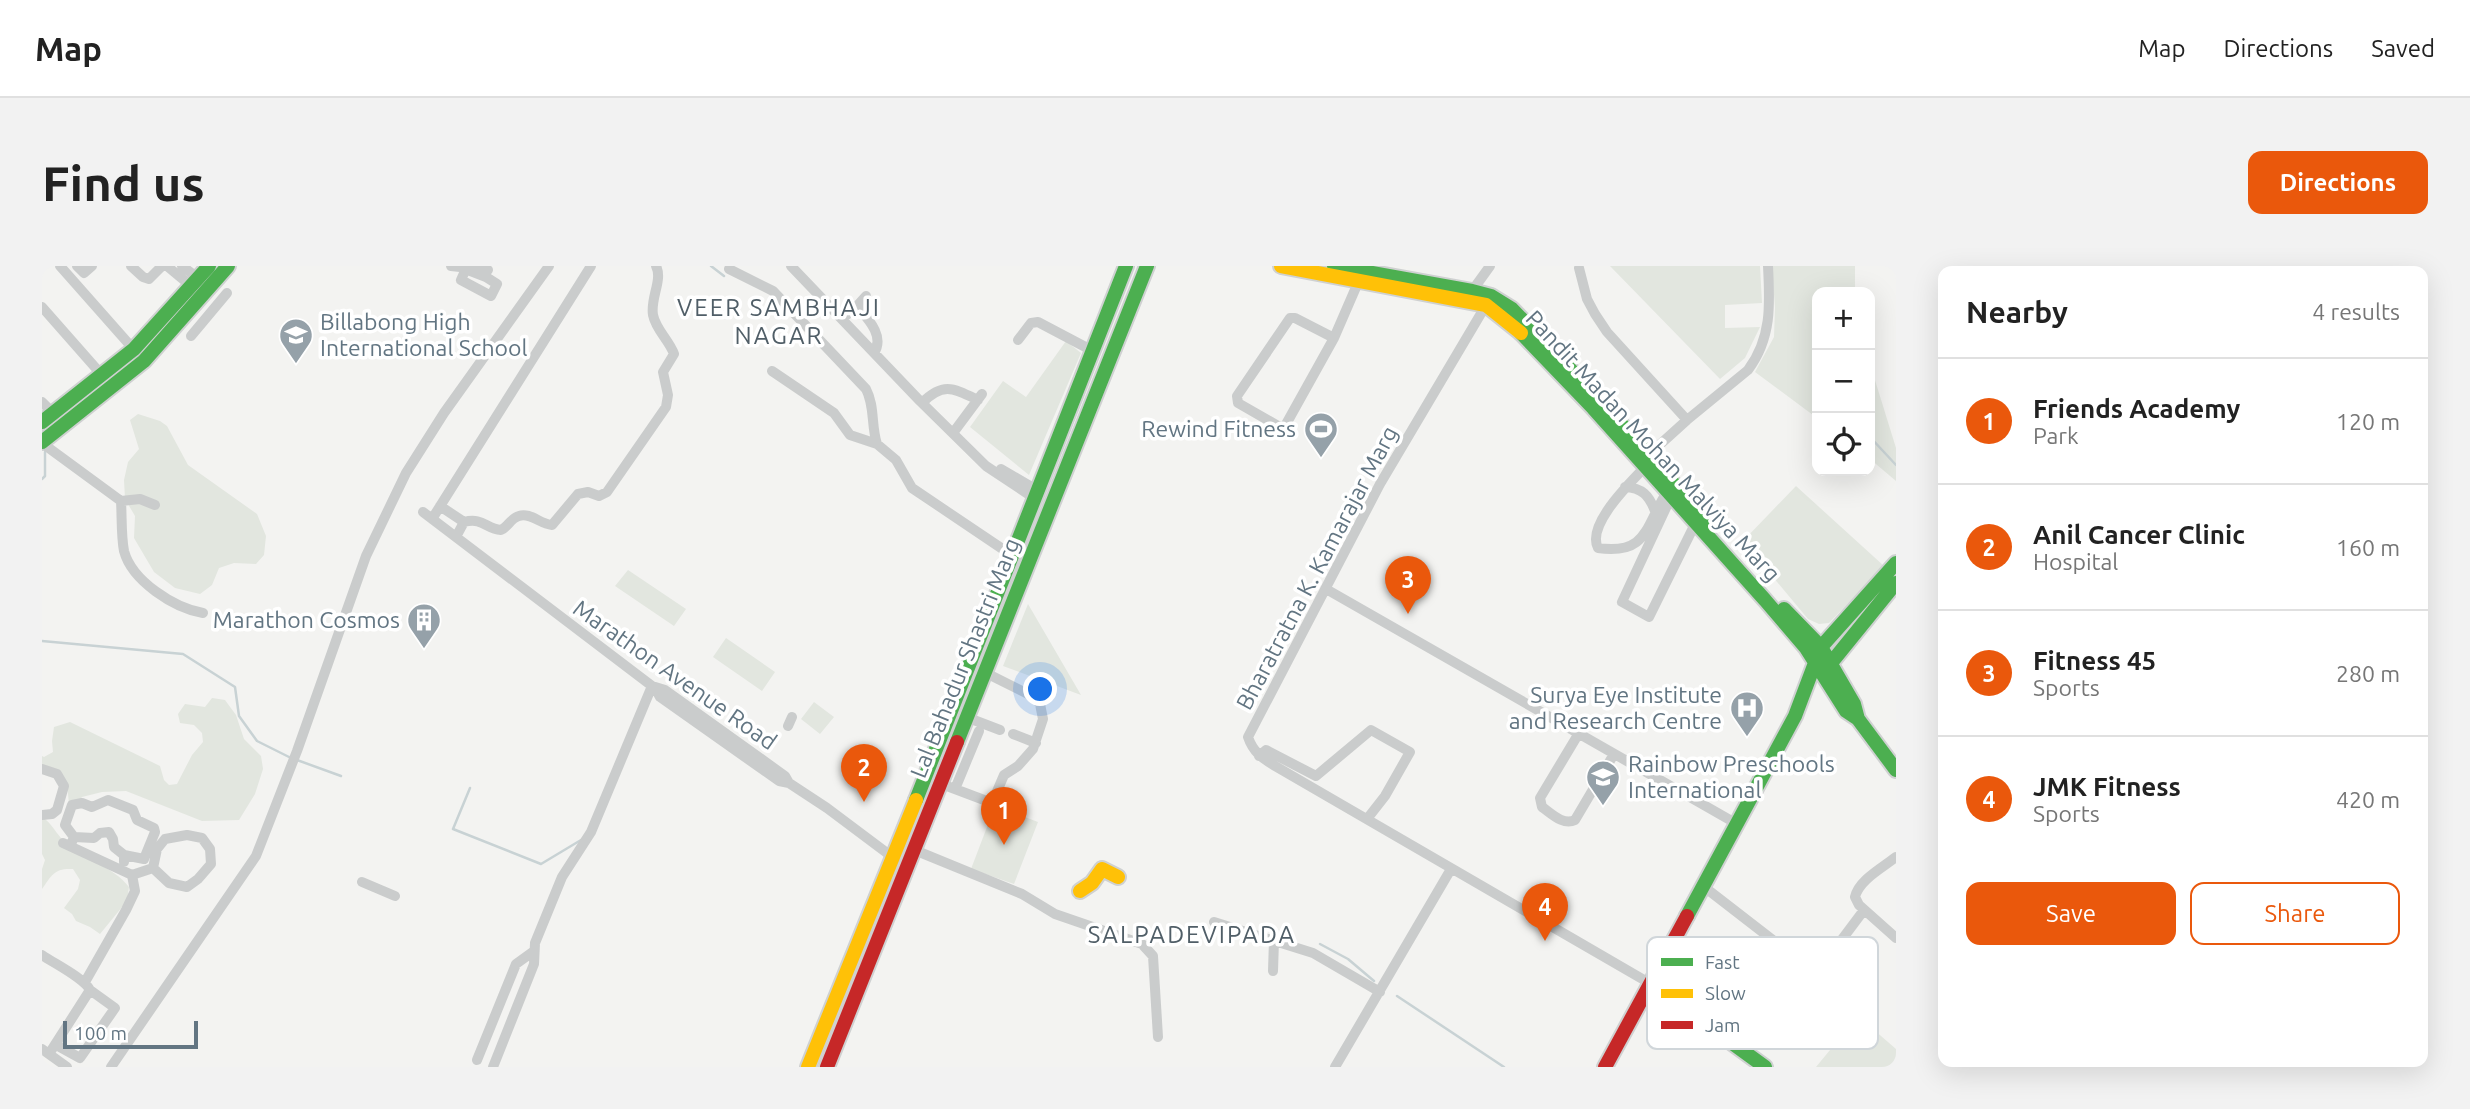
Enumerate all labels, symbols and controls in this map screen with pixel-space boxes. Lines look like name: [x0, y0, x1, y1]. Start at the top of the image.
text: Map: [35, 30, 102, 67]
text: Map: [2138, 35, 2185, 62]
text: Directions: [2223, 35, 2333, 62]
text: Saved: [2371, 35, 2435, 62]
button: Directions: [2248, 151, 2428, 214]
text: Find us: [42, 155, 205, 210]
map controls: [1812, 287, 1875, 476]
button: +: [1812, 287, 1875, 350]
district label: VEER SAMBHAJI NAGAR: [677, 294, 881, 349]
text: Nearby: [1966, 295, 2068, 329]
text: 4 results: [2312, 299, 2400, 324]
street label: Pandit Madan Mohan Malviya Marg: [1521, 305, 1785, 586]
place label: Billabong High International School: [320, 309, 528, 360]
school or university icon: Billabong High International School: [277, 316, 315, 365]
button: −: [1812, 350, 1875, 413]
text: Friends Academy: [2033, 394, 2240, 423]
text: 1: [1983, 409, 1995, 434]
text: 120 m: [2336, 409, 2400, 434]
sports icon: Rewind Fitness: [1302, 410, 1340, 459]
button: locate: [1812, 413, 1875, 476]
place label: Rewind Fitness: [1141, 416, 1296, 441]
street label: Bharatratna K. Kamarajar Marg: [1231, 422, 1402, 714]
text: Park: [2033, 423, 2079, 448]
text: Anil Cancer Clinic: [2033, 520, 2245, 549]
street label: Lal Bahadur Shastri Marg: [905, 534, 1024, 781]
text: 2: [1983, 535, 1995, 560]
text: 160 m: [2336, 535, 2400, 560]
text: Hospital: [2033, 549, 2118, 574]
pin: 3: [1385, 556, 1431, 614]
street label: Marathon Avenue Road: [569, 595, 782, 754]
building icon: Marathon Cosmos: [405, 601, 443, 650]
place label: Marathon Cosmos: [213, 607, 400, 632]
text: Fitness 45: [2033, 646, 2156, 675]
text: 3: [1983, 661, 1995, 686]
text: 280 m: [2336, 661, 2400, 686]
your location: [1023, 672, 1057, 706]
text: Sports: [2033, 675, 2100, 700]
place label: Surya Eye Institute and Research Centre: [1509, 682, 1722, 733]
hospital icon: Surya Eye Institute and Research Centre: [1728, 689, 1766, 738]
pin: 2: [841, 744, 887, 802]
place label: Rainbow Preschools International: [1628, 751, 1835, 802]
school or university icon: Rainbow Preschools International: [1584, 758, 1622, 807]
text: JMK Fitness: [2033, 772, 2181, 801]
pin: 1: [981, 787, 1027, 845]
text: 4: [1983, 787, 1995, 812]
text: 420 m: [2336, 787, 2400, 812]
text: Sports: [2033, 801, 2100, 826]
button: Save: [1966, 882, 2176, 945]
button: Share: [2190, 882, 2400, 945]
pin: 4: [1522, 883, 1568, 941]
district label: SALPADEVIPADA: [1088, 921, 1296, 948]
legend: [1647, 937, 1878, 1049]
text: Fast: [1705, 951, 1740, 973]
text: Slow: [1705, 982, 1746, 1004]
text: Jam: [1705, 1014, 1741, 1036]
scale bar: [63, 1018, 198, 1050]
text: 100 m: [74, 1022, 127, 1044]

